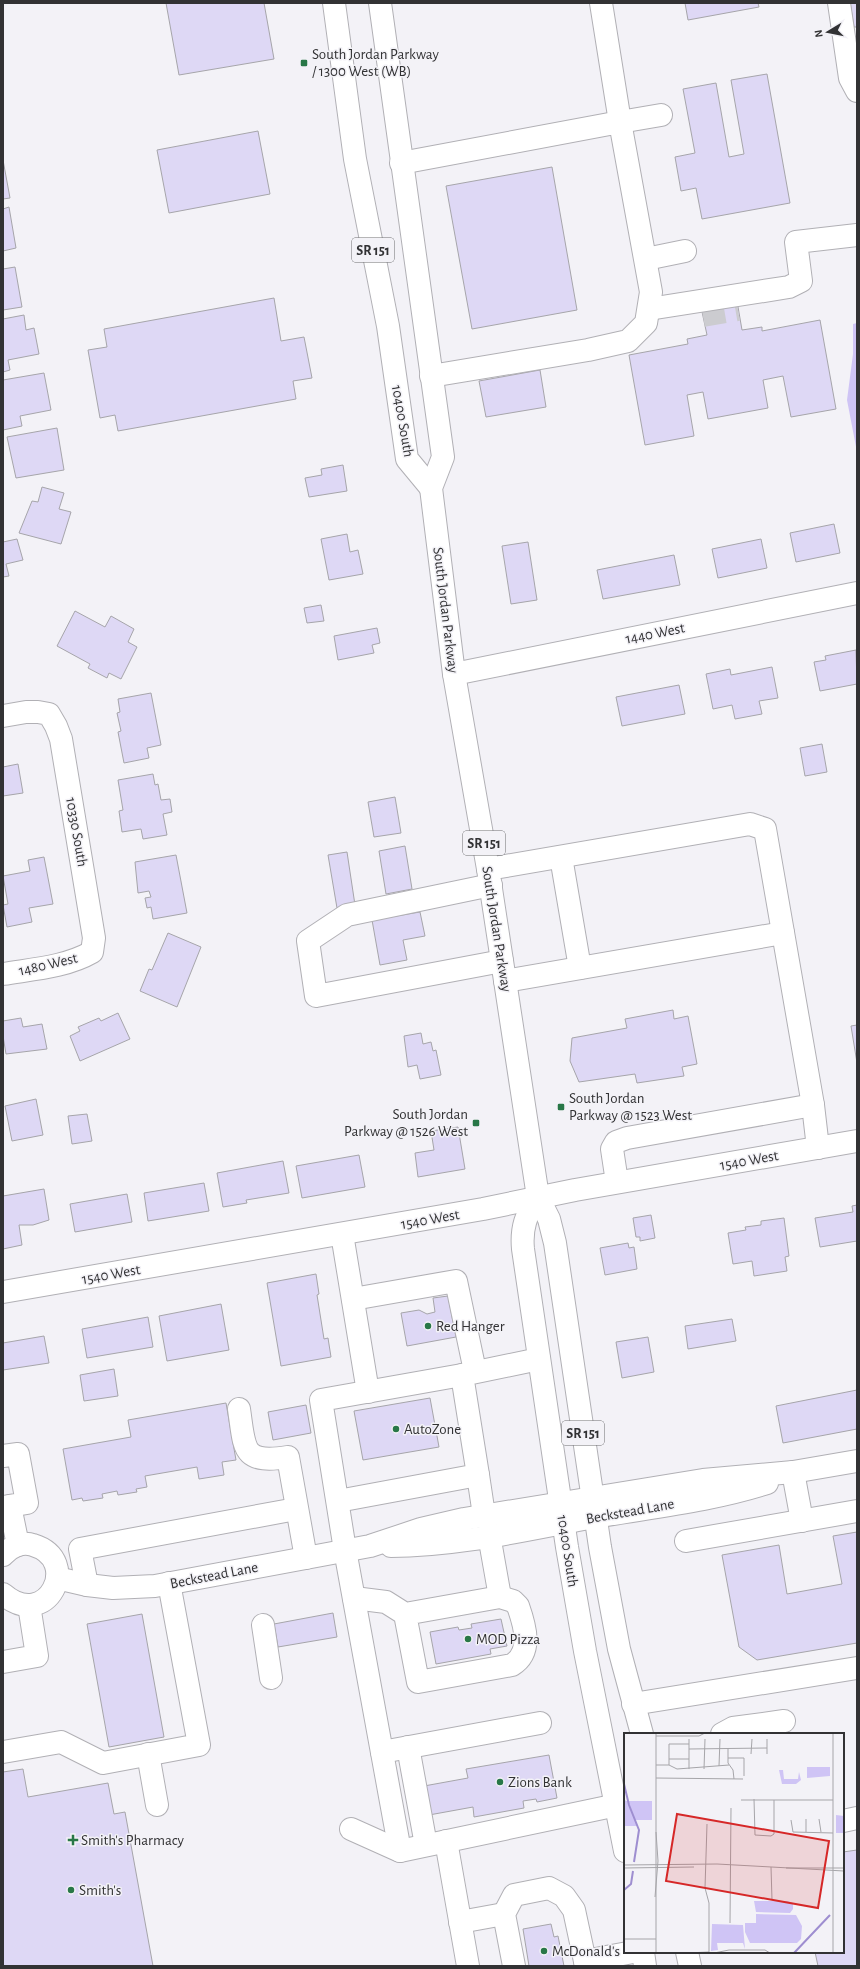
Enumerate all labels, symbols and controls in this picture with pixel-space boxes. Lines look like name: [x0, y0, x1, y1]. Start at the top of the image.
north arrow: [808, 12, 848, 52]
text: N: [813, 29, 825, 38]
place label: South Jordan Parkway / 1300 West (WB): [312, 47, 440, 79]
marker: South Jordan Parkway / 1300 West (WB): [299, 58, 309, 68]
road number: SR 151: [352, 238, 394, 262]
street label: 10400 South: [389, 384, 416, 458]
street label: South Jordan Parkway: [430, 546, 461, 675]
street label: 1440 West: [624, 620, 686, 647]
street label: 10330 South: [63, 796, 90, 868]
road number: SR 151: [463, 831, 505, 855]
street label: South Jordan Parkway: [479, 865, 514, 994]
street label: 1480 West: [17, 950, 79, 979]
place label: South Jordan Parkway @ 1523 West: [569, 1091, 692, 1123]
marker: South Jordan Parkway @ 1523 West: [556, 1102, 566, 1112]
place label: South Jordan Parkway @ 1526 West: [344, 1107, 468, 1139]
marker: South Jordan Parkway @ 1526 West: [471, 1118, 481, 1128]
street label: 1540 West: [719, 1148, 780, 1173]
street label: 1540 West: [400, 1207, 461, 1232]
street label: 1540 West: [81, 1262, 142, 1287]
place label: Red Hanger: [436, 1319, 505, 1334]
marker: Red Hanger: [423, 1321, 433, 1331]
road number: SR 151: [562, 1421, 604, 1445]
place label: AutoZone: [404, 1422, 461, 1437]
marker: AutoZone: [391, 1424, 401, 1434]
street label: Beckstead Lane: [585, 1496, 675, 1527]
street label: 10400 South: [554, 1514, 581, 1588]
street label: Beckstead Lane: [169, 1560, 259, 1591]
place label: MOD Pizza: [476, 1632, 540, 1647]
marker: MOD Pizza: [463, 1634, 473, 1644]
inset map: [624, 1733, 844, 1953]
place label: Zions Bank: [508, 1775, 572, 1790]
marker: Zions Bank: [495, 1777, 505, 1787]
place label: Smith's Pharmacy: [81, 1833, 185, 1848]
marker: Smith's Pharmacy: [68, 1835, 78, 1845]
place label: Smith's: [79, 1883, 121, 1898]
marker: Smith's: [66, 1885, 76, 1895]
place label: McDonald's: [552, 1944, 620, 1959]
marker: McDonald's: [539, 1946, 549, 1956]

